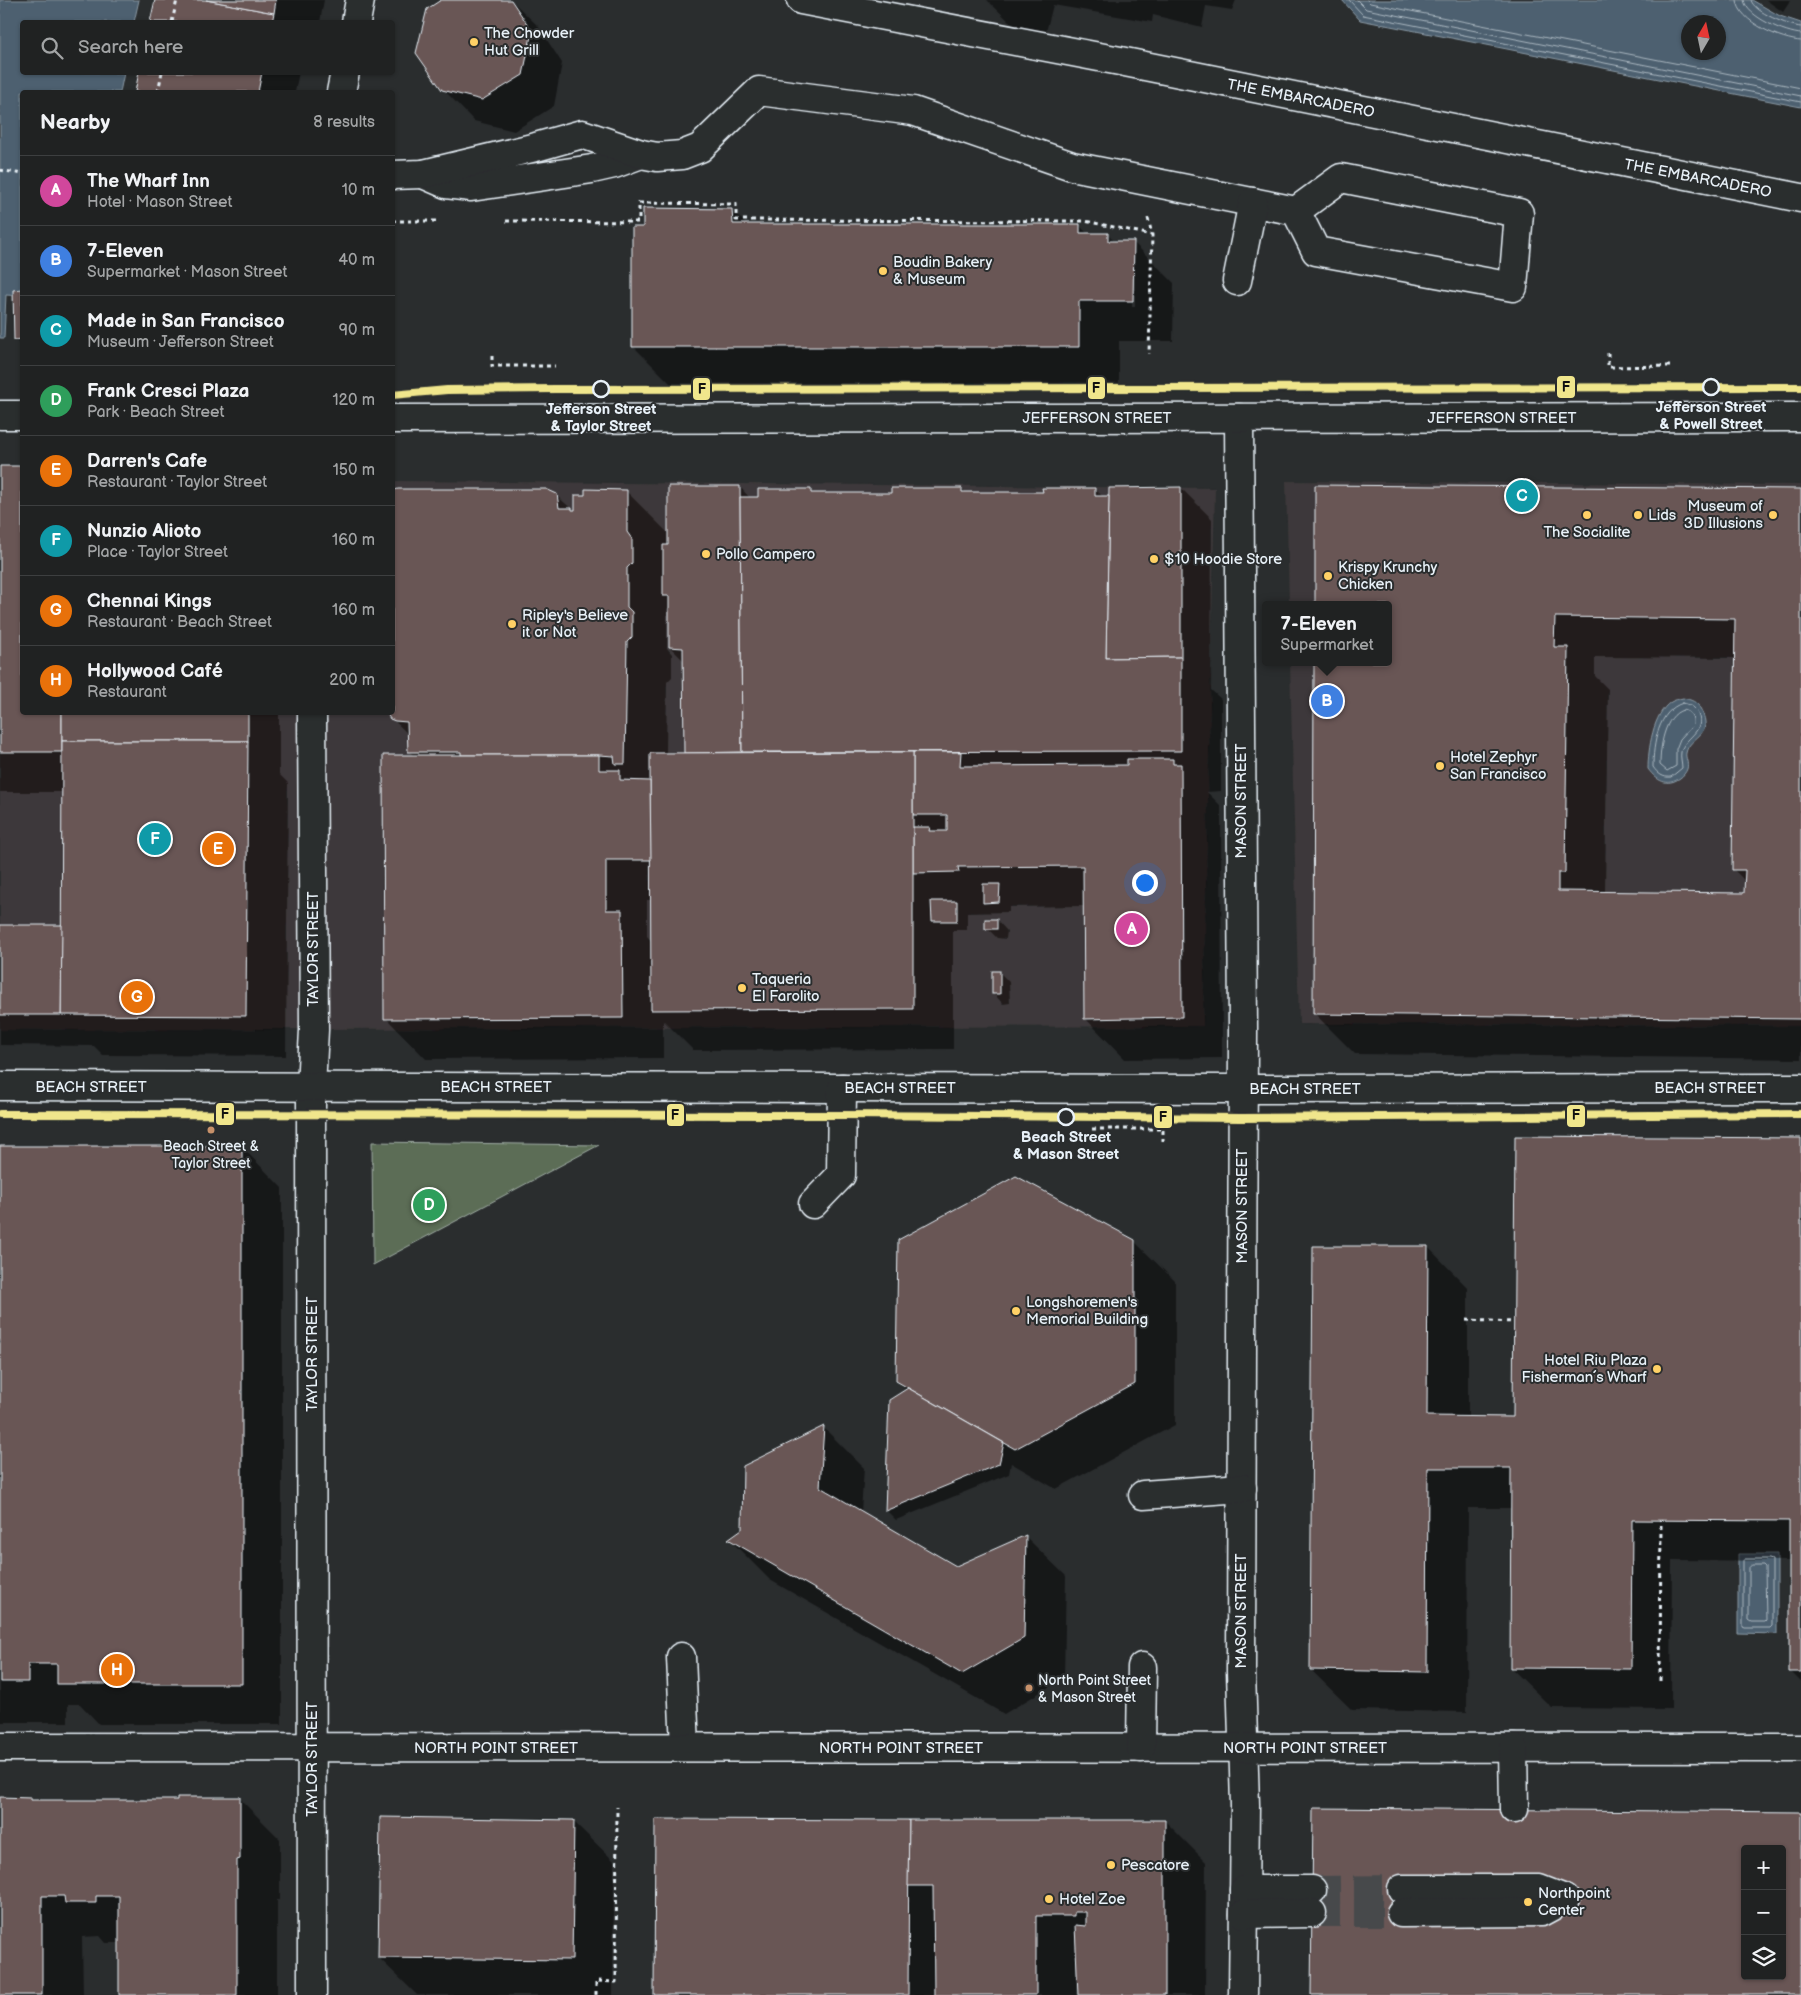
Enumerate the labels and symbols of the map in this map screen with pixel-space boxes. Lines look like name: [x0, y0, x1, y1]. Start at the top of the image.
north arrow: [1681, 15, 1726, 60]
place label: The Chowder Hut Grill: [484, 24, 575, 60]
marker: The Chowder Hut Grill: [468, 36, 480, 48]
street label: THE EMBARCADERO: [1226, 75, 1376, 122]
street label: THE EMBARCADERO: [1623, 155, 1773, 202]
place label: Boudin Bakery & Museum: [893, 253, 993, 289]
marker: Boudin Bakery & Museum: [877, 265, 889, 277]
line badge: F: [1556, 375, 1576, 399]
line badge: F: [1087, 376, 1106, 400]
line badge: F: [692, 377, 711, 401]
marker: Jefferson Street & Powell Street: [1702, 378, 1720, 396]
text: F: [1562, 379, 1571, 396]
marker: Jefferson Street & Taylor Street: [592, 380, 610, 398]
text: F: [1092, 380, 1101, 397]
text: F: [698, 381, 707, 398]
place label: Jefferson Street & Powell Street: [1656, 398, 1766, 434]
place label: Jefferson Street & Taylor Street: [546, 400, 656, 436]
street label: JEFFERSON STREET: [1022, 409, 1172, 428]
street label: JEFFERSON STREET: [1427, 409, 1577, 428]
pin: C: [1506, 477, 1538, 515]
place label: Museum of 3D Illusions: [1684, 497, 1764, 533]
place label: Lids: [1648, 506, 1677, 525]
marker: The Socialite: [1581, 509, 1593, 521]
marker: Lids: [1632, 509, 1644, 521]
marker: Museum of 3D Illusions: [1767, 509, 1779, 521]
place label: The Socialite: [1543, 523, 1631, 542]
place label: Pollo Campero: [716, 545, 815, 564]
marker: Pollo Campero: [700, 548, 712, 560]
place label: $10 Hoodie Store: [1164, 550, 1282, 569]
marker: $10 Hoodie Store: [1148, 553, 1160, 565]
place label: Krispy Krunchy Chicken: [1338, 558, 1438, 594]
marker: Krispy Krunchy Chicken: [1322, 570, 1334, 582]
place label: Ripley's Believe it or Not: [522, 606, 628, 642]
marker: Ripley's Believe it or Not: [506, 618, 518, 630]
pin: B: [1311, 682, 1343, 720]
street label: MASON STREET: [1232, 744, 1251, 858]
place label: Hotel Zephyr San Francisco: [1450, 748, 1547, 784]
marker: Hotel Zephyr San Francisco: [1434, 760, 1446, 772]
pin: F: [139, 820, 171, 858]
pin: E: [202, 830, 234, 868]
your location: [1132, 870, 1158, 896]
street label: TAYLOR STREET: [304, 891, 323, 1007]
pin: A: [1116, 910, 1148, 948]
place label: Taqueria El Farolito: [752, 970, 819, 1006]
pin: G: [121, 978, 153, 1016]
marker: Taqueria El Farolito: [736, 982, 748, 994]
street label: BEACH STREET: [35, 1078, 147, 1097]
street label: BEACH STREET: [440, 1078, 552, 1097]
street label: BEACH STREET: [844, 1079, 956, 1098]
street label: BEACH STREET: [1654, 1079, 1766, 1098]
street label: BEACH STREET: [1249, 1080, 1361, 1099]
line badge: F: [215, 1102, 235, 1126]
line badge: F: [666, 1103, 685, 1127]
line badge: F: [1566, 1104, 1586, 1128]
line badge: F: [1153, 1105, 1173, 1129]
text: F: [221, 1106, 230, 1123]
text: F: [671, 1107, 680, 1124]
text: F: [1572, 1107, 1581, 1124]
marker: Beach Street & Mason Street: [1057, 1108, 1075, 1126]
text: F: [1159, 1109, 1168, 1126]
marker: Beach Street & Taylor Street: [206, 1125, 216, 1135]
place label: Beach Street & Mason Street: [1013, 1128, 1119, 1164]
place label: Beach Street & Taylor Street: [163, 1138, 259, 1172]
street label: MASON STREET: [1233, 1149, 1252, 1263]
pin: D: [413, 1186, 445, 1224]
place label: Longshoremen's Memorial Building: [1026, 1293, 1148, 1329]
street label: TAYLOR STREET: [303, 1296, 322, 1412]
marker: Longshoremen's Memorial Building: [1010, 1305, 1022, 1317]
place label: Hotel Riu Plaza Fisherman´s Wharf: [1521, 1351, 1647, 1387]
marker: Hotel Riu Plaza Fisherman´s Wharf: [1651, 1363, 1663, 1375]
street label: MASON STREET: [1232, 1554, 1251, 1668]
pin: H: [101, 1651, 133, 1689]
place label: North Point Street & Mason Street: [1038, 1672, 1152, 1706]
marker: North Point Street & Mason Street: [1024, 1683, 1034, 1693]
street label: TAYLOR STREET: [303, 1701, 322, 1817]
street label: NORTH POINT STREET: [414, 1739, 578, 1758]
street label: NORTH POINT STREET: [819, 1739, 983, 1758]
street label: NORTH POINT STREET: [1223, 1739, 1387, 1758]
place label: Pescatore: [1121, 1856, 1189, 1875]
marker: Pescatore: [1105, 1859, 1117, 1871]
place label: Northpoint Center: [1538, 1884, 1610, 1920]
place label: Hotel Zoe: [1059, 1890, 1125, 1909]
marker: Hotel Zoe: [1043, 1893, 1055, 1905]
marker: Northpoint Center: [1522, 1896, 1534, 1908]

